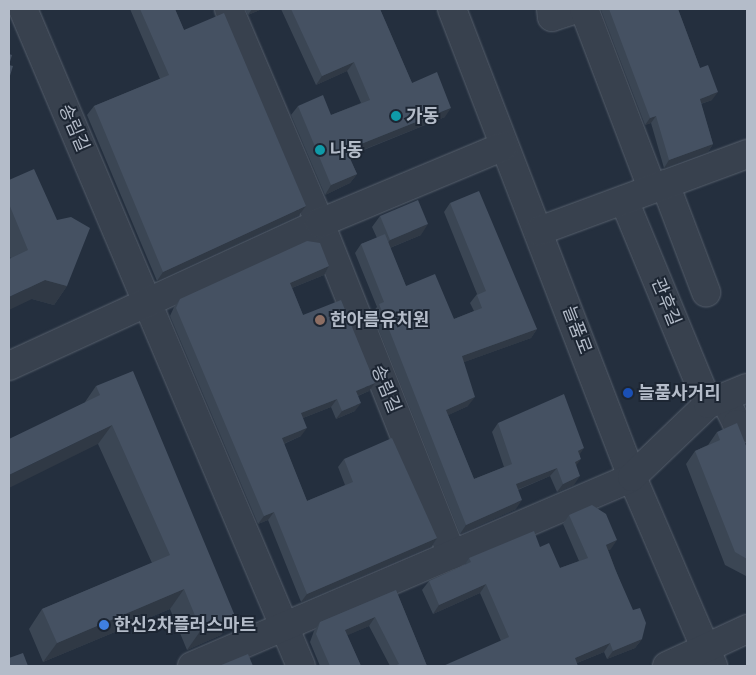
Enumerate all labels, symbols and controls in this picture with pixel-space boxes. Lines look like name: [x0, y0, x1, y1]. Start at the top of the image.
street label: 송림길: [54, 101, 94, 155]
place label: 가동: [406, 105, 439, 127]
marker: 가동: [390, 110, 402, 122]
place label: 나동: [330, 139, 363, 161]
marker: 나동: [314, 144, 326, 156]
street label: 관후길: [647, 275, 685, 329]
street label: 늘품로: [558, 303, 596, 357]
place label: 한아름유치원: [330, 309, 429, 331]
marker: 한아름유치원: [314, 314, 326, 326]
street label: 송림길: [367, 362, 405, 416]
place label: 늘품사거리: [638, 382, 721, 404]
marker: 늘품사거리: [622, 387, 634, 399]
place label: 한신2차플러스마트: [114, 614, 256, 636]
marker: 한신2차플러스마트: [98, 619, 110, 631]

